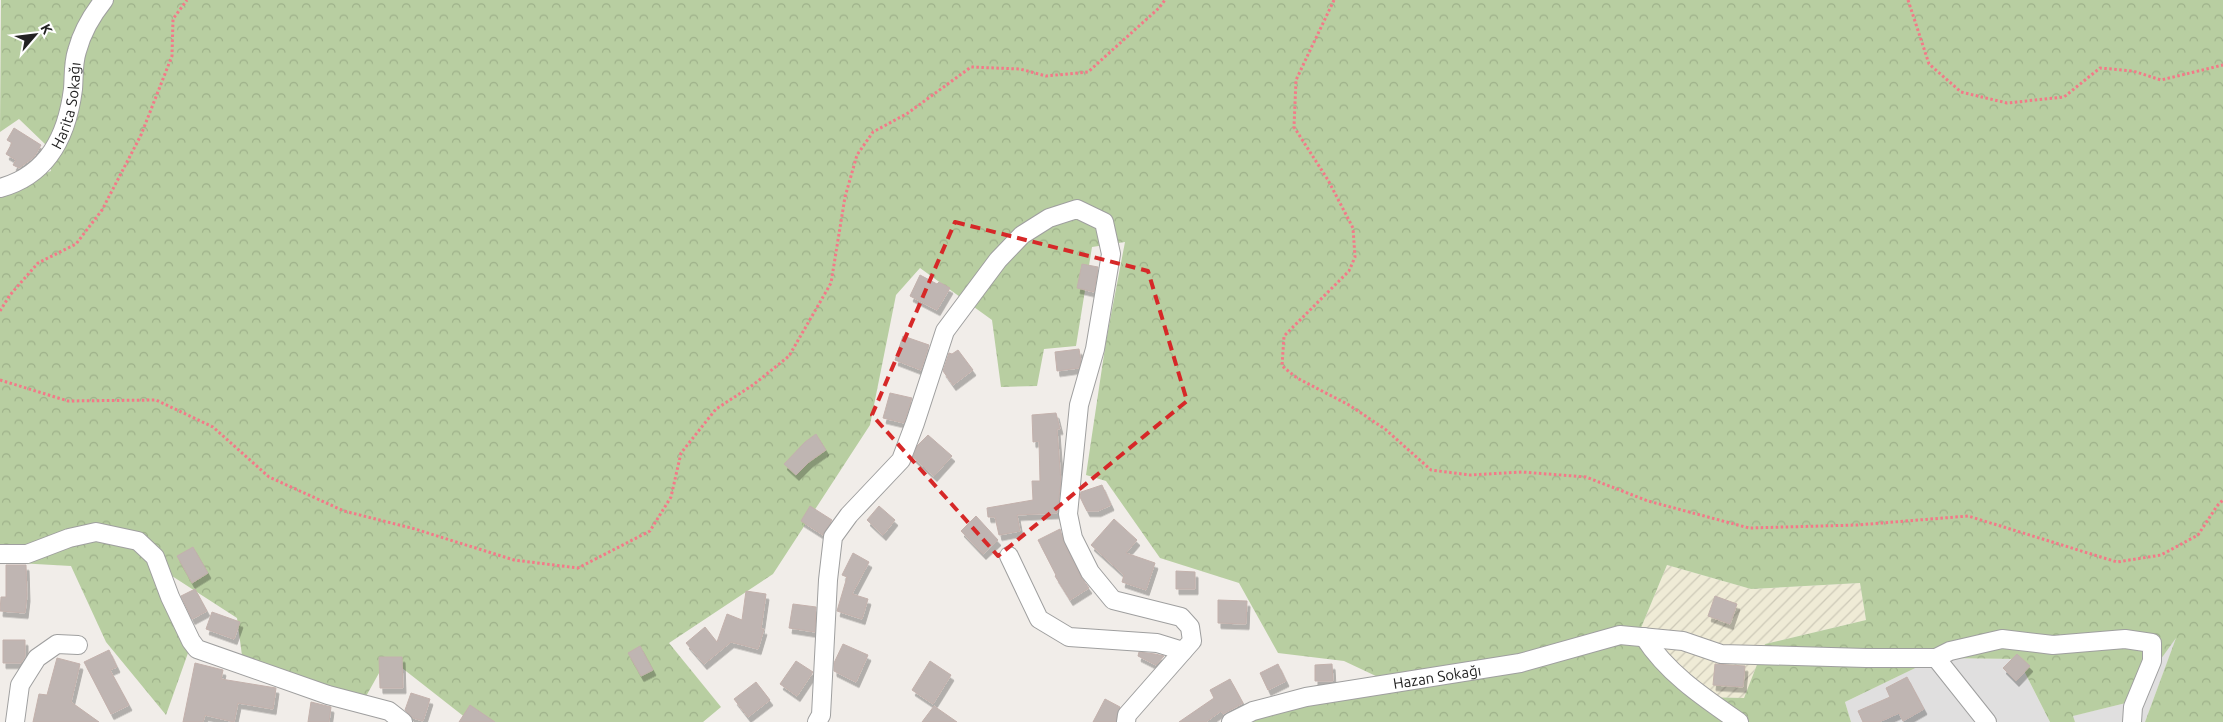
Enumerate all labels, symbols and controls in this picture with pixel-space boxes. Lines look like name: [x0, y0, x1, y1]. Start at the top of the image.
north arrow: [10, 10, 60, 60]
text: K: [37, 21, 56, 37]
street label: Harita Sokağı: [47, 61, 83, 152]
street label: Hazan Sokağı: [1392, 661, 1482, 692]

